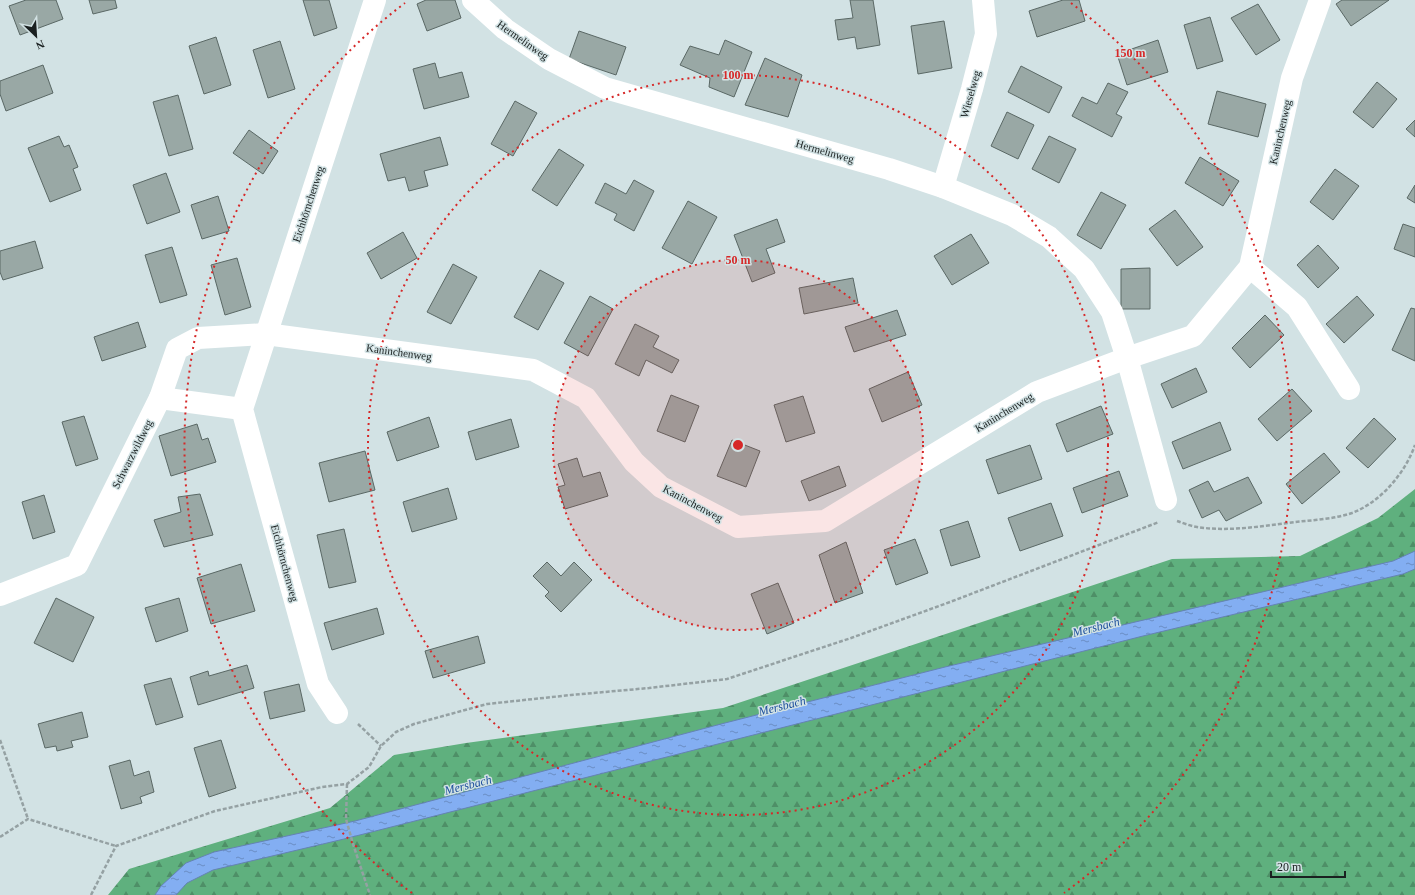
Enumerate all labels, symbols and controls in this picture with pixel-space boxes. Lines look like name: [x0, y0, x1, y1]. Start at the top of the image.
north arrow: [16, 16, 56, 56]
street label: Hermelinweg: [495, 18, 551, 62]
text: N: [34, 38, 46, 52]
text: 150 m: [1115, 46, 1146, 60]
text: 100 m: [723, 68, 754, 82]
street label: Wieselweg: [958, 69, 983, 119]
street label: Kaninchenweg: [1267, 98, 1293, 165]
street label: Hermelinweg: [795, 137, 856, 165]
street label: Eichhörnchenweg: [290, 164, 326, 244]
text: 50 m: [726, 253, 751, 267]
street label: Kaninchenweg: [365, 341, 433, 363]
street label: Kaninchenweg: [973, 390, 1036, 434]
street label: Schwarzwildweg: [109, 417, 155, 490]
centre of rings: [731, 438, 745, 452]
street label: Kaninchenweg: [661, 482, 725, 524]
street label: Eichhörnchenweg: [269, 523, 301, 603]
water label: Mersbach: [1070, 614, 1121, 640]
water label: Mersbach: [756, 693, 807, 719]
water label: Mersbach: [442, 772, 493, 798]
scale bar: [1271, 853, 1345, 879]
text: 20 m: [1277, 860, 1302, 874]

